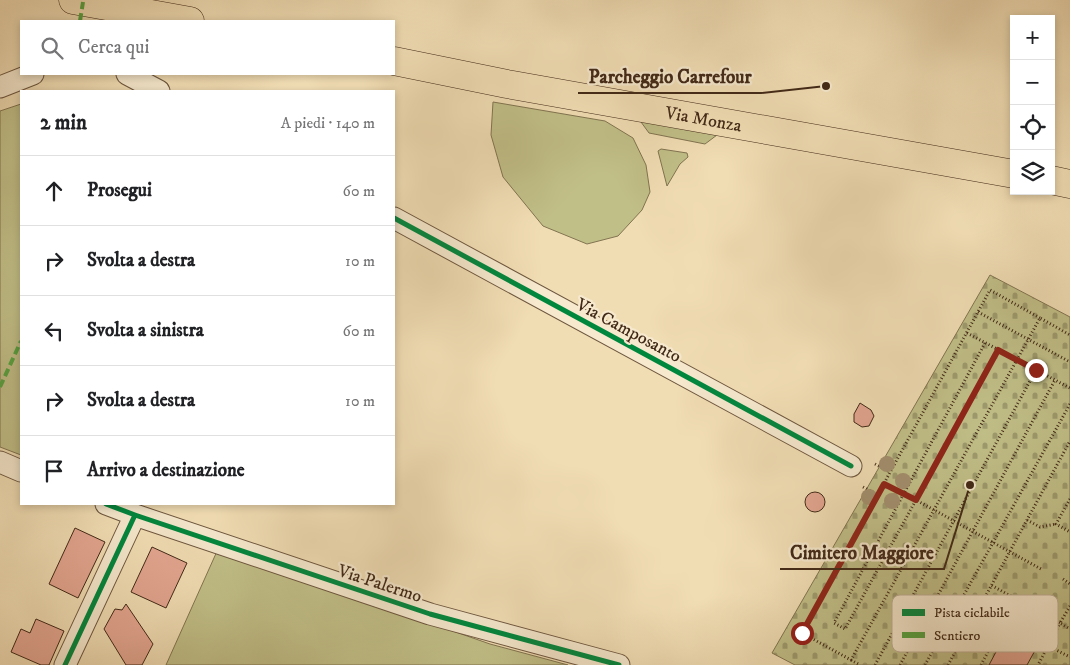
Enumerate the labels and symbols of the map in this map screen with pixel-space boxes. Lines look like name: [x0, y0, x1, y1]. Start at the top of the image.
callout: Parcheggio Carrefour: [578, 59, 761, 93]
text: Parcheggio Carrefour: [589, 66, 752, 89]
street label: Via Monza: [662, 102, 744, 138]
street label: Via Camposanto: [571, 294, 685, 368]
route end: [1025, 359, 1048, 382]
callout: Cimitero Maggiore: [780, 535, 944, 569]
text: Cimitero Maggiore: [790, 542, 934, 565]
street label: Via Palermo: [334, 560, 425, 608]
legend: [892, 595, 1058, 652]
text: Pista ciclabile: [934, 604, 1010, 622]
route start: [791, 622, 814, 645]
text: Sentiero: [934, 627, 980, 645]

